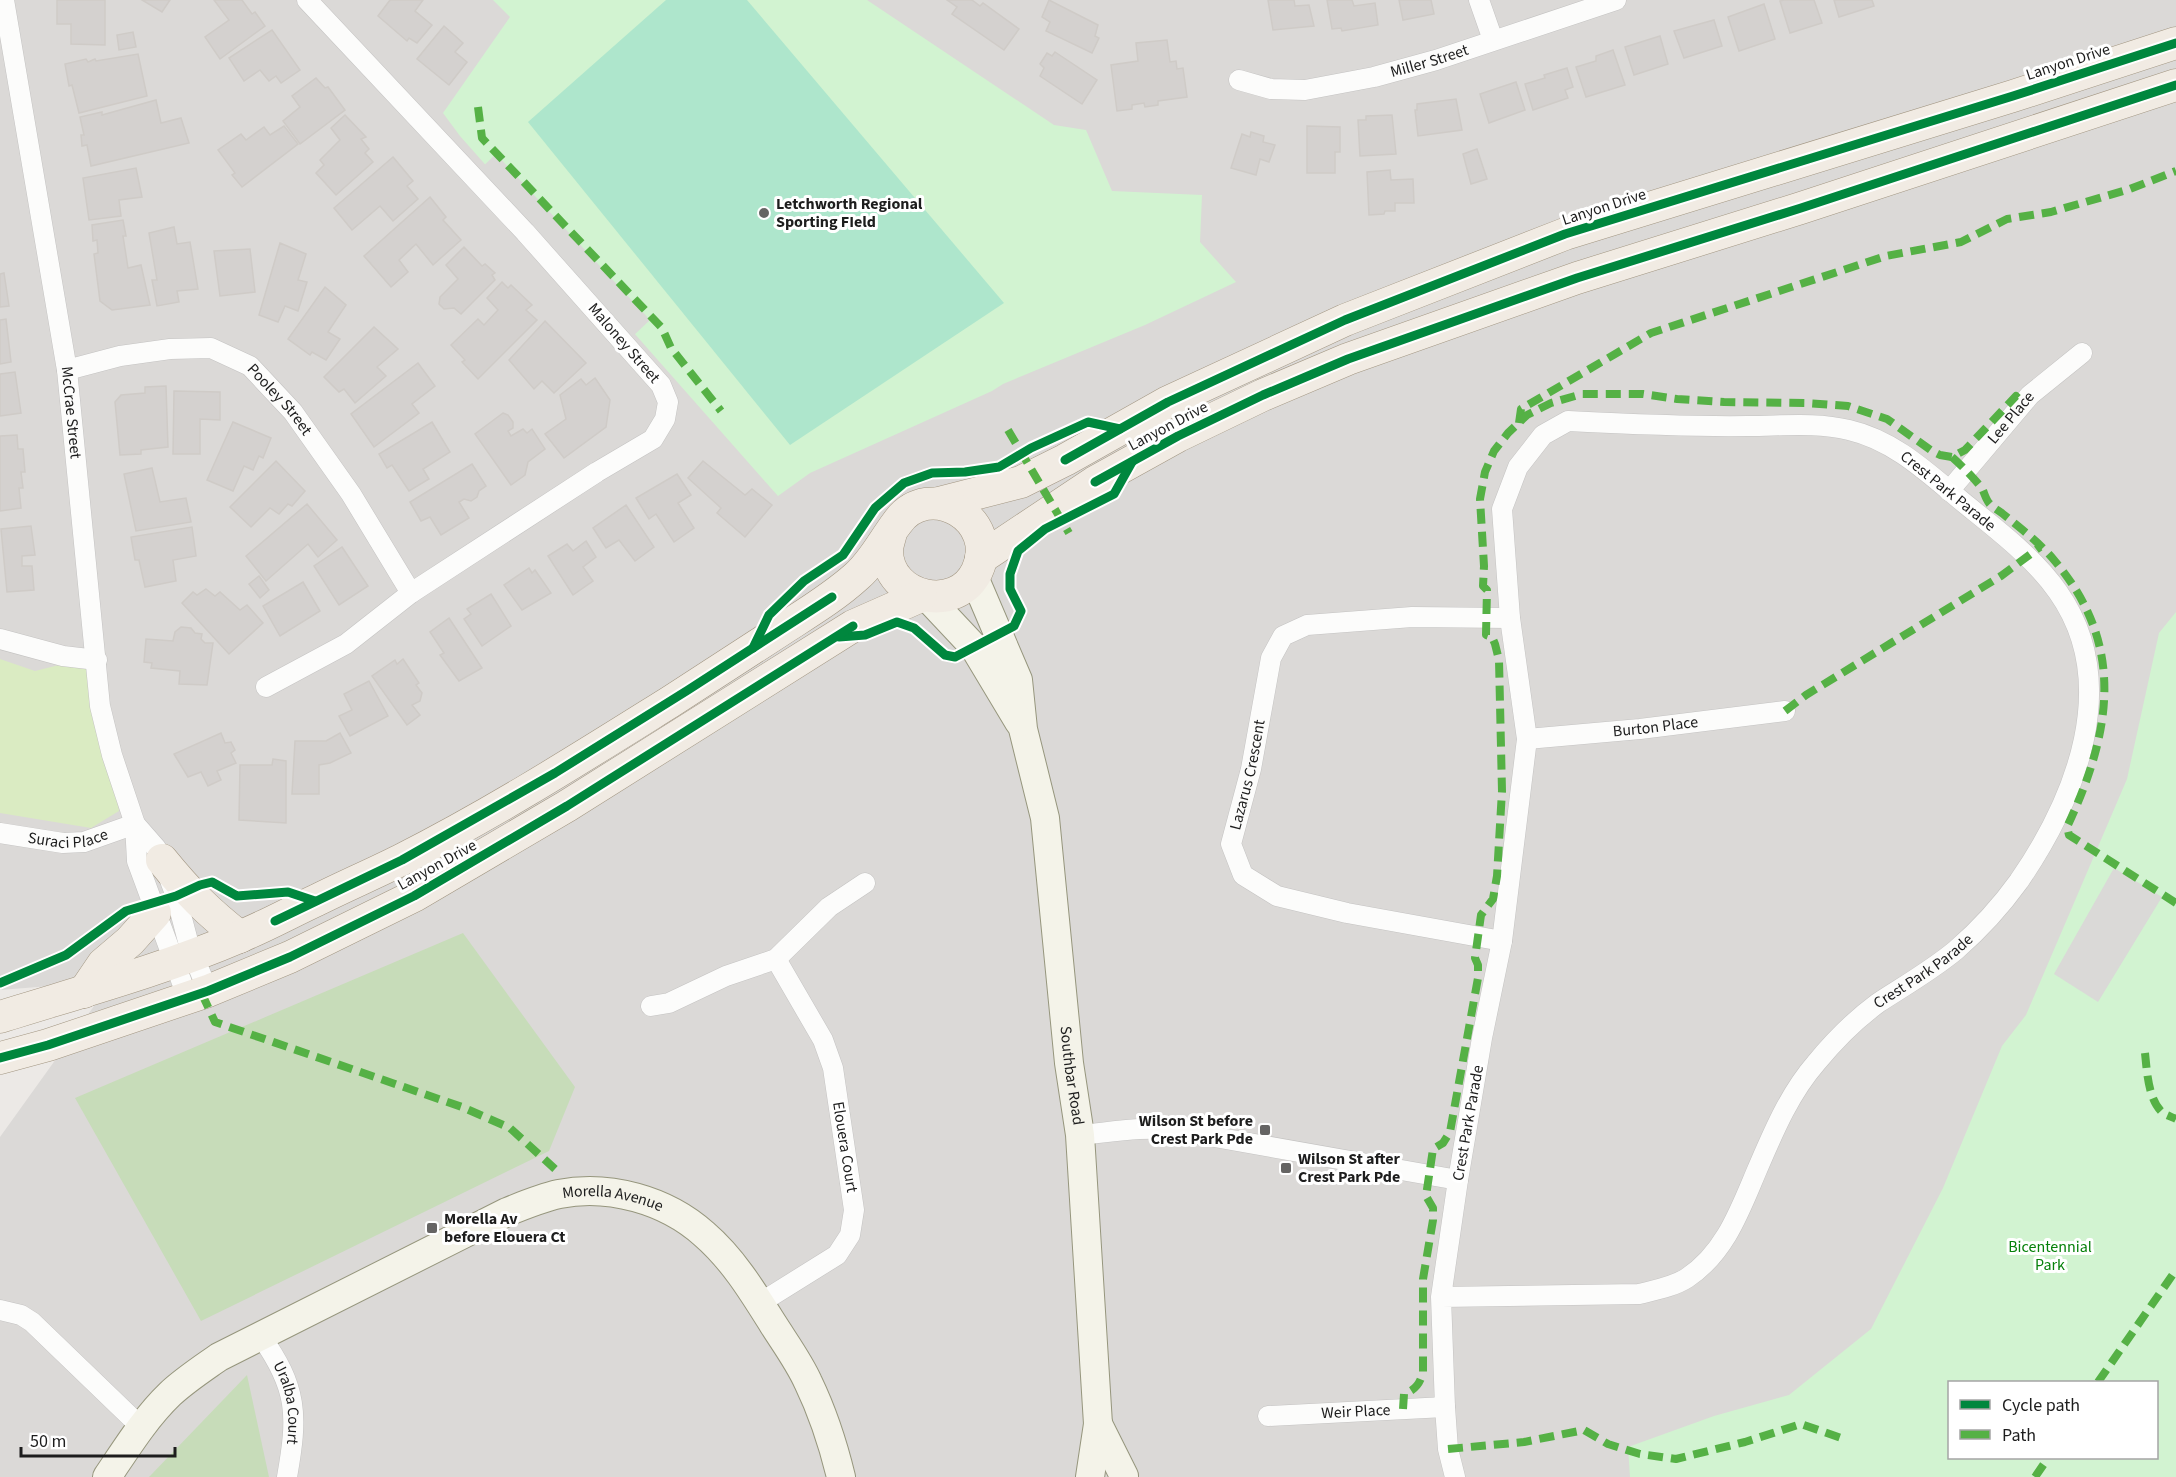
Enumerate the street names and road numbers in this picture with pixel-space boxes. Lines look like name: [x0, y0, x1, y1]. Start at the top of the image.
street label: Lanyon Drive: [2023, 38, 2113, 86]
street label: Miller Street: [1388, 39, 1472, 83]
street label: Lanyon Drive: [1559, 183, 1649, 231]
street label: Maloney Street: [583, 298, 665, 388]
street label: Pooley Street: [242, 359, 317, 440]
street label: McCrae Street: [56, 365, 87, 460]
street label: Lee Place: [1982, 386, 2040, 449]
street label: Lanyon Drive: [1124, 396, 1212, 456]
street label: Crest Park Parade: [1896, 446, 2000, 536]
street label: Burton Place: [1612, 711, 1699, 742]
street label: Lazarus Crescent: [1224, 717, 1271, 833]
street label: Suraci Place: [26, 823, 111, 854]
street label: Lanyon Drive: [393, 834, 481, 896]
street label: Crest Park Parade: [1869, 929, 1978, 1014]
street label: Southbar Road: [1054, 1025, 1089, 1127]
street label: Crest Park Parade: [1447, 1063, 1489, 1183]
street label: Elouera Court: [827, 1100, 863, 1195]
street label: Morella Avenue: [561, 1180, 667, 1217]
street label: Uralba Court: [268, 1357, 304, 1446]
street label: Weir Place: [1321, 1399, 1391, 1424]

